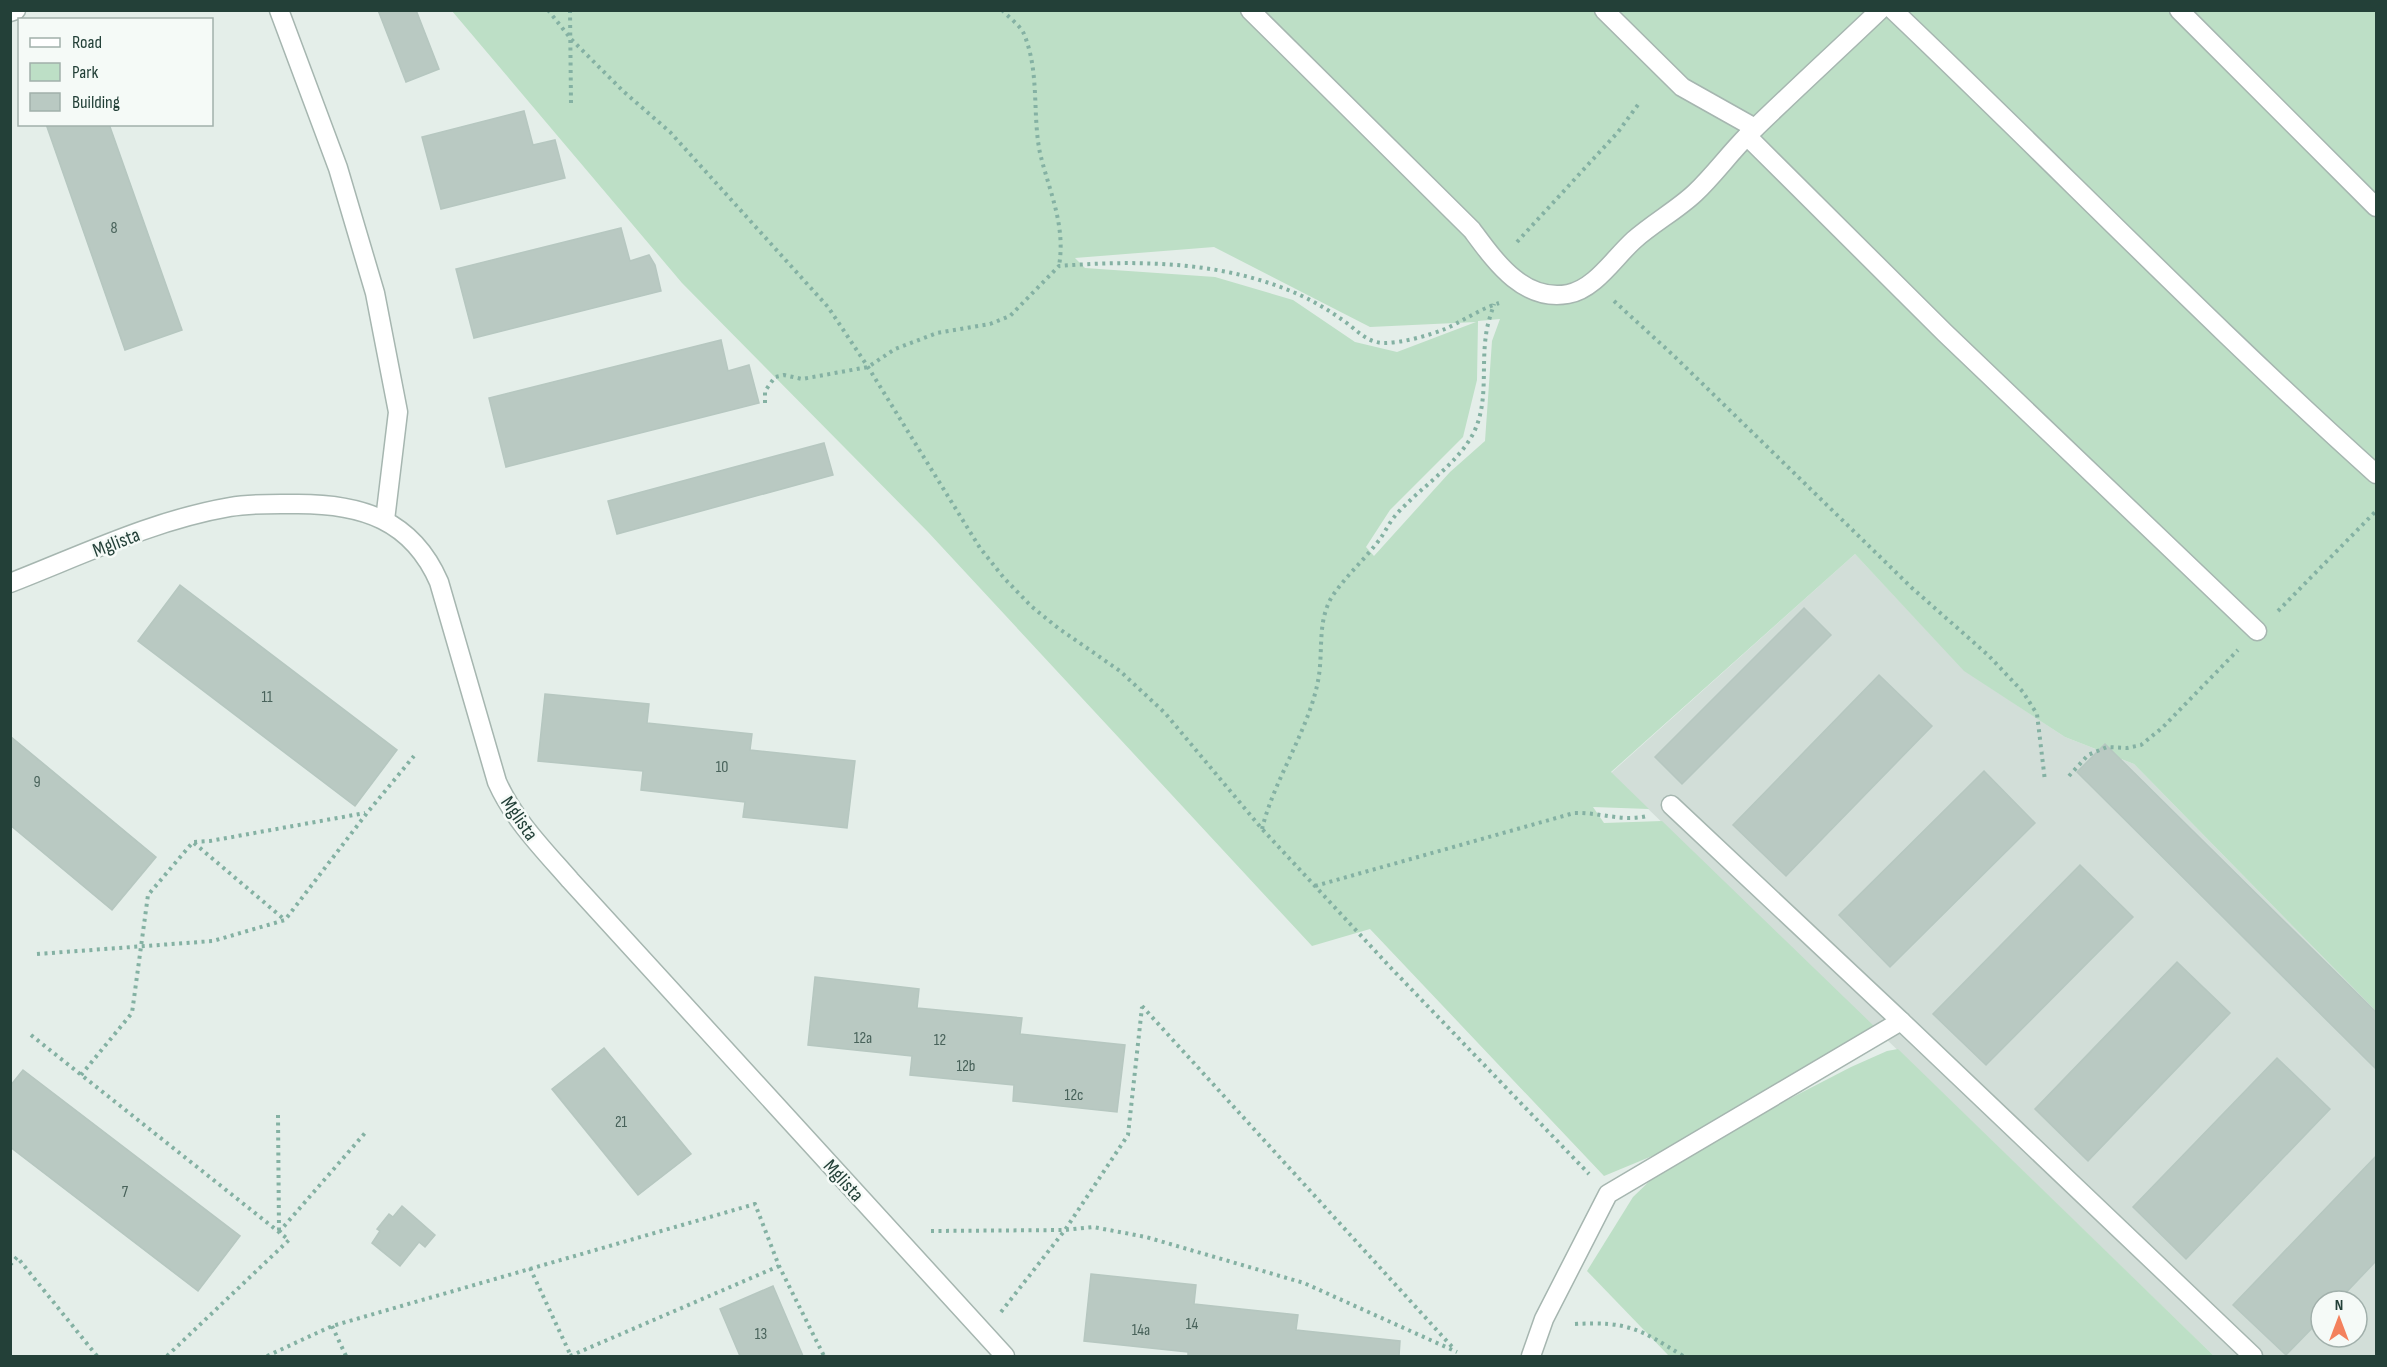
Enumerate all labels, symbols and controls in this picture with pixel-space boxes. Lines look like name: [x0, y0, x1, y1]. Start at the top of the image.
legend: [18, 18, 213, 126]
text: Road: [72, 32, 102, 53]
text: Park: [72, 62, 98, 83]
text: Building: [72, 92, 120, 113]
house number: 8: [110, 219, 118, 238]
street label: Mglista: [89, 523, 143, 563]
house number: 11: [261, 688, 273, 707]
house number: 10: [716, 758, 728, 777]
house number: 9: [33, 773, 41, 792]
street label: Mglista: [495, 792, 543, 845]
house number: 12a: [854, 1029, 872, 1048]
house number: 12: [934, 1031, 946, 1050]
house number: 12b: [956, 1057, 976, 1076]
house number: 12c: [1065, 1086, 1083, 1105]
house number: 21: [615, 1113, 628, 1132]
street label: Mglista: [818, 1155, 868, 1207]
house number: 7: [122, 1183, 129, 1202]
north arrow: [2309, 1289, 2369, 1349]
text: N: [2335, 1296, 2343, 1315]
house number: 14: [1186, 1315, 1198, 1334]
house number: 14a: [1132, 1321, 1150, 1340]
house number: 13: [755, 1325, 767, 1344]

